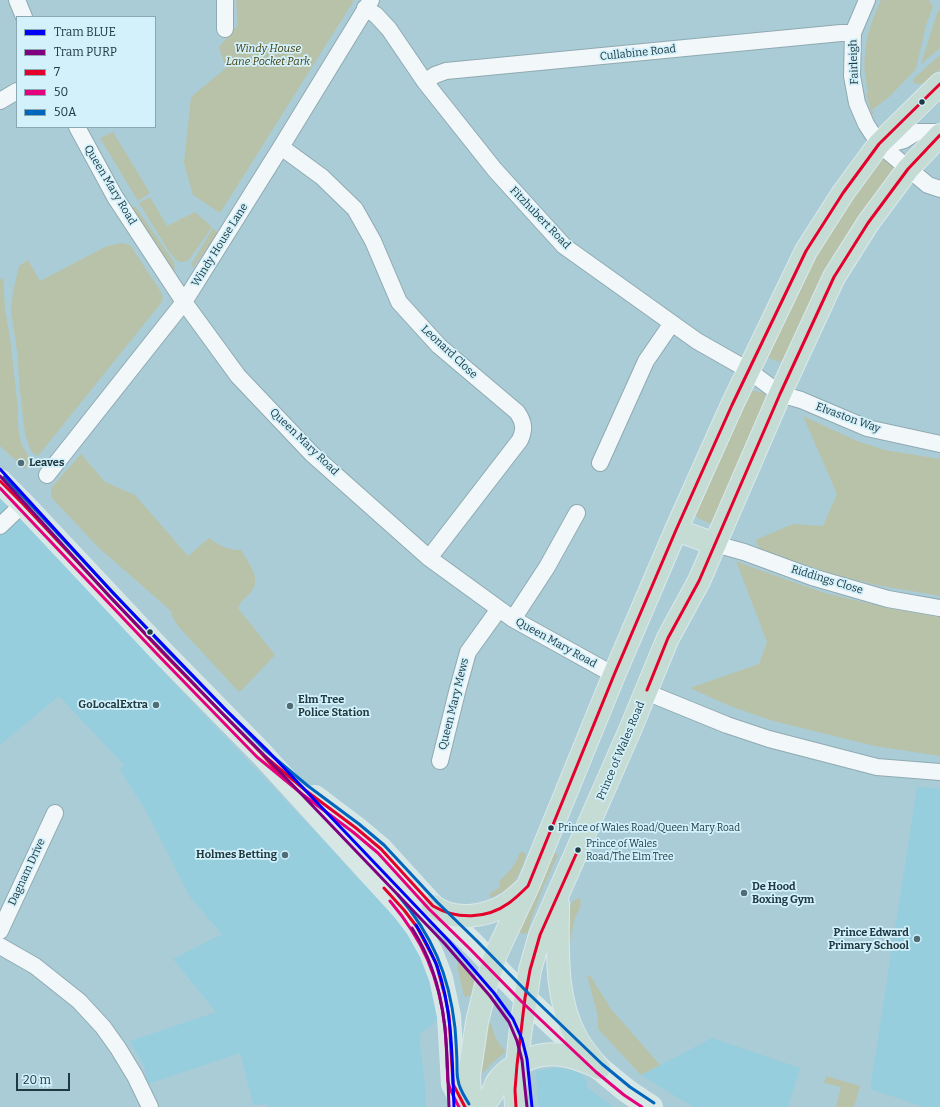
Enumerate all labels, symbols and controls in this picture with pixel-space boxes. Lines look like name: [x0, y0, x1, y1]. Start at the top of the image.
legend: [16, 16, 156, 128]
text: Tram BLUE: [54, 25, 116, 39]
street label: Fairleigh: [847, 39, 861, 85]
park label: Windy House Lane Pocket Park: [226, 42, 310, 68]
street label: Cullabine Road: [599, 42, 677, 64]
text: Tram PURP: [54, 45, 117, 59]
text: 7: [54, 65, 60, 79]
text: 50: [54, 85, 68, 99]
unlabelled marker: [917, 97, 927, 107]
text: 50A: [54, 105, 77, 119]
street label: Queen Mary Road: [81, 143, 139, 227]
street label: Fitzhubert Road: [507, 184, 573, 252]
street label: Windy House Lane: [189, 201, 251, 289]
street label: Leonard Close: [418, 323, 480, 381]
street label: Elvaston Way: [814, 400, 882, 436]
street label: Queen Mary Road: [267, 406, 341, 478]
place label: Leaves: [29, 456, 64, 470]
marker: Leaves: [16, 458, 26, 468]
street label: Riddings Close: [789, 563, 865, 597]
street label: Queen Mary Road: [513, 615, 599, 671]
unlabelled marker: [145, 627, 155, 637]
street label: Queen Mary Mews: [436, 657, 472, 751]
place label: Elm Tree Police Station: [298, 693, 370, 719]
place label: GoLocalExtra: [78, 698, 148, 712]
marker: GoLocalExtra: [151, 700, 161, 710]
street label: Prince of Wales Road: [594, 700, 648, 802]
marker: Elm Tree Police Station: [285, 701, 295, 711]
place label: Prince of Wales Road/Queen Mary Road: [558, 822, 740, 834]
marker: Prince of Wales Road/Queen Mary Road: [546, 823, 556, 833]
street label: Dagnam Drive: [6, 836, 48, 908]
place label: Prince of Wales Road/The Elm Tree: [586, 838, 673, 862]
marker: Prince of Wales Road/The Elm Tree: [573, 845, 583, 855]
place label: Holmes Betting: [196, 848, 277, 862]
marker: Holmes Betting: [280, 850, 290, 860]
place label: De Hood Boxing Gym: [752, 880, 814, 906]
marker: De Hood Boxing Gym: [739, 888, 749, 898]
place label: Prince Edward Primary School: [828, 926, 909, 952]
marker: Prince Edward Primary School: [912, 934, 922, 944]
scale bar: [18, 1065, 72, 1091]
text: 20 m: [23, 1073, 51, 1087]

